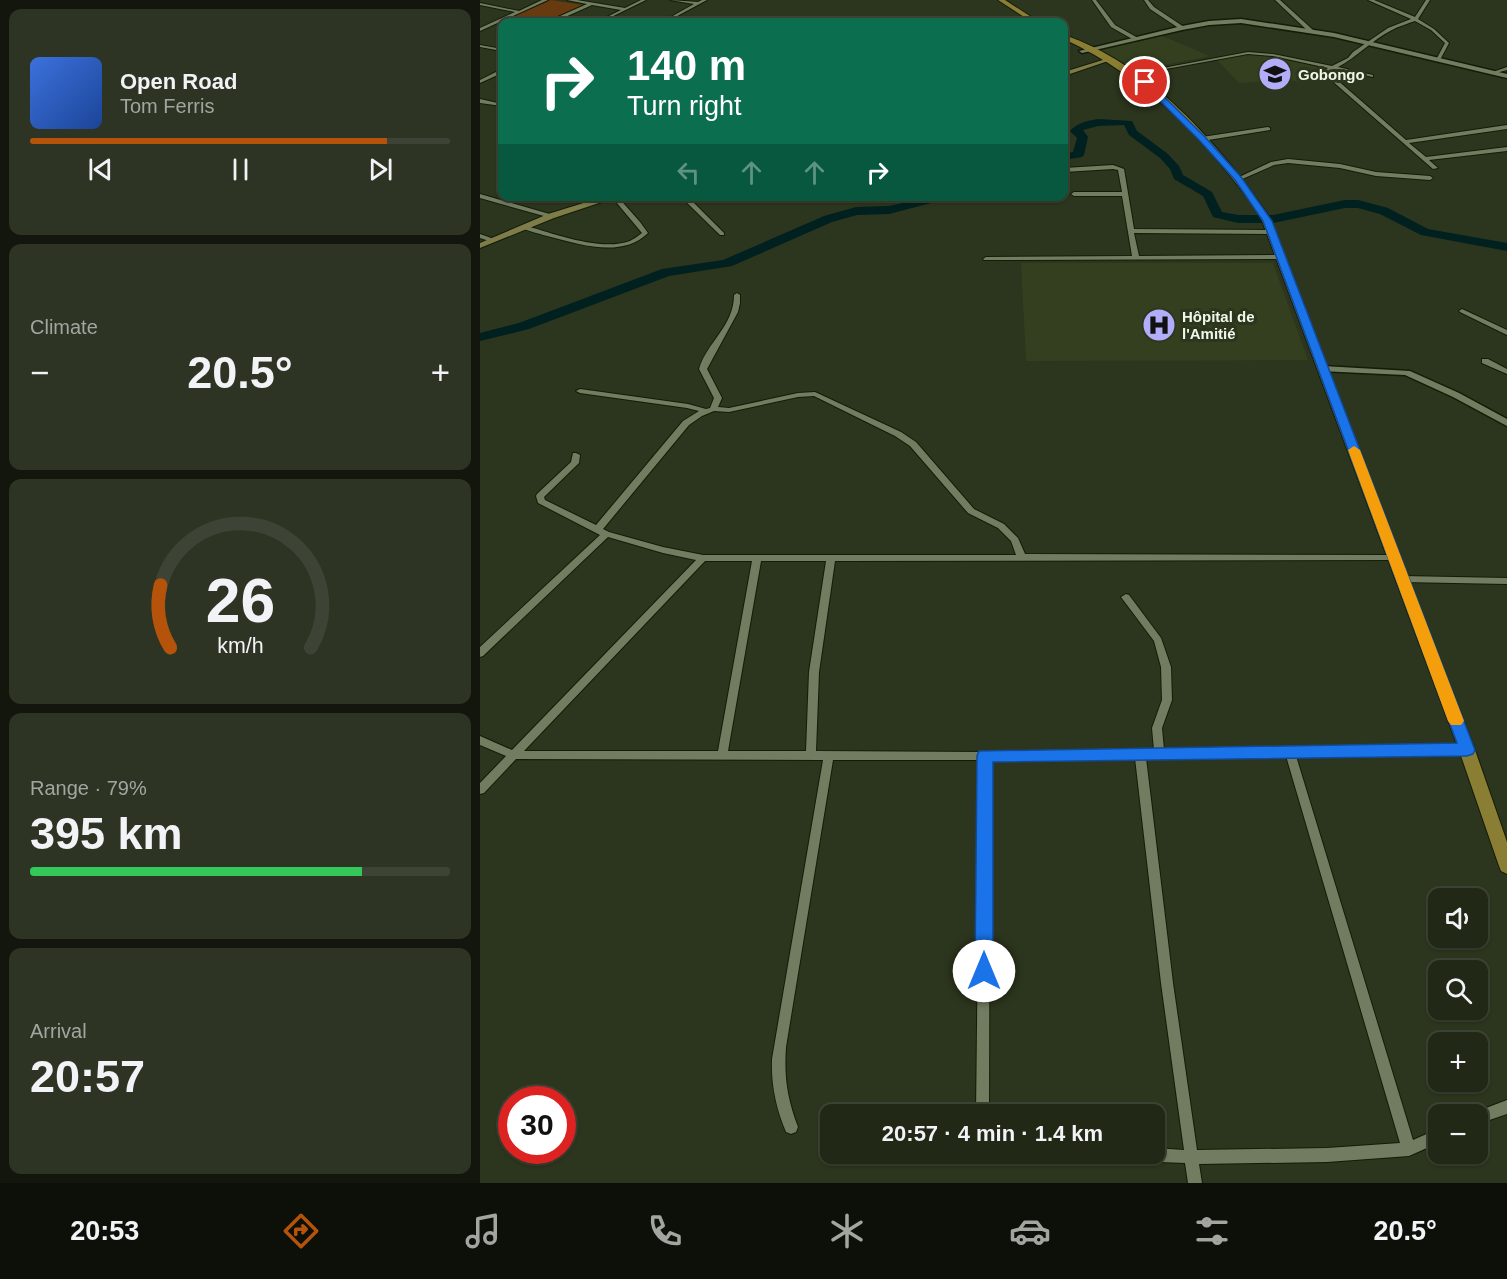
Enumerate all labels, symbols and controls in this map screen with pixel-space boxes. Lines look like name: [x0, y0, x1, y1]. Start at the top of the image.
icon: right: [528, 42, 606, 120]
text: 140 m: [627, 42, 746, 89]
pin: [1119, 56, 1170, 107]
school or university icon: Gobongo: [1257, 56, 1293, 92]
icon: arrive: [1128, 65, 1161, 98]
place label: Gobongo: [1298, 66, 1365, 83]
text: Open Road: [120, 69, 237, 94]
text: Turn right: [627, 91, 742, 121]
text: Tom Ferris: [120, 95, 214, 117]
icon: previous: [84, 153, 117, 186]
icon: pause: [224, 153, 257, 186]
icon: next: [364, 153, 397, 186]
icon: left: [672, 156, 705, 189]
icon: ahead: [735, 156, 768, 189]
icon: ahead: [798, 156, 831, 189]
icon: right: [861, 156, 894, 189]
hospital icon: Hôpital de l'Amitié: [1141, 307, 1177, 343]
place label: Hôpital de l'Amitié: [1182, 308, 1255, 342]
text: Climate: [30, 316, 98, 338]
text: 20.5°: [187, 347, 293, 398]
text: −: [30, 354, 49, 391]
text: +: [431, 354, 450, 391]
text: 26: [205, 567, 275, 636]
text: km/h: [217, 635, 263, 659]
text: Range · 79%: [30, 777, 147, 799]
text: 395 km: [30, 808, 183, 859]
map controls: [1428, 888, 1488, 1164]
button: sound: [1428, 888, 1488, 948]
position arrow: [952, 939, 1016, 1003]
button: search: [1428, 960, 1488, 1020]
text: Arrival: [30, 1020, 87, 1042]
button: +: [1428, 1032, 1488, 1092]
text: 20:57: [30, 1051, 145, 1102]
speed limit sign: 30: [498, 1086, 576, 1164]
button: −: [1428, 1104, 1488, 1164]
text: 20:57 · 4 min · 1.4 km: [882, 1121, 1103, 1146]
icon: directions: [280, 1210, 322, 1252]
icon: music: [462, 1210, 504, 1252]
icon: phone: [644, 1210, 686, 1252]
icon: climate: [826, 1210, 868, 1252]
icon: car: [1009, 1210, 1051, 1252]
icon: filters: [1191, 1210, 1233, 1252]
text: 20:53: [70, 1216, 139, 1246]
text: 20.5°: [1373, 1216, 1437, 1246]

